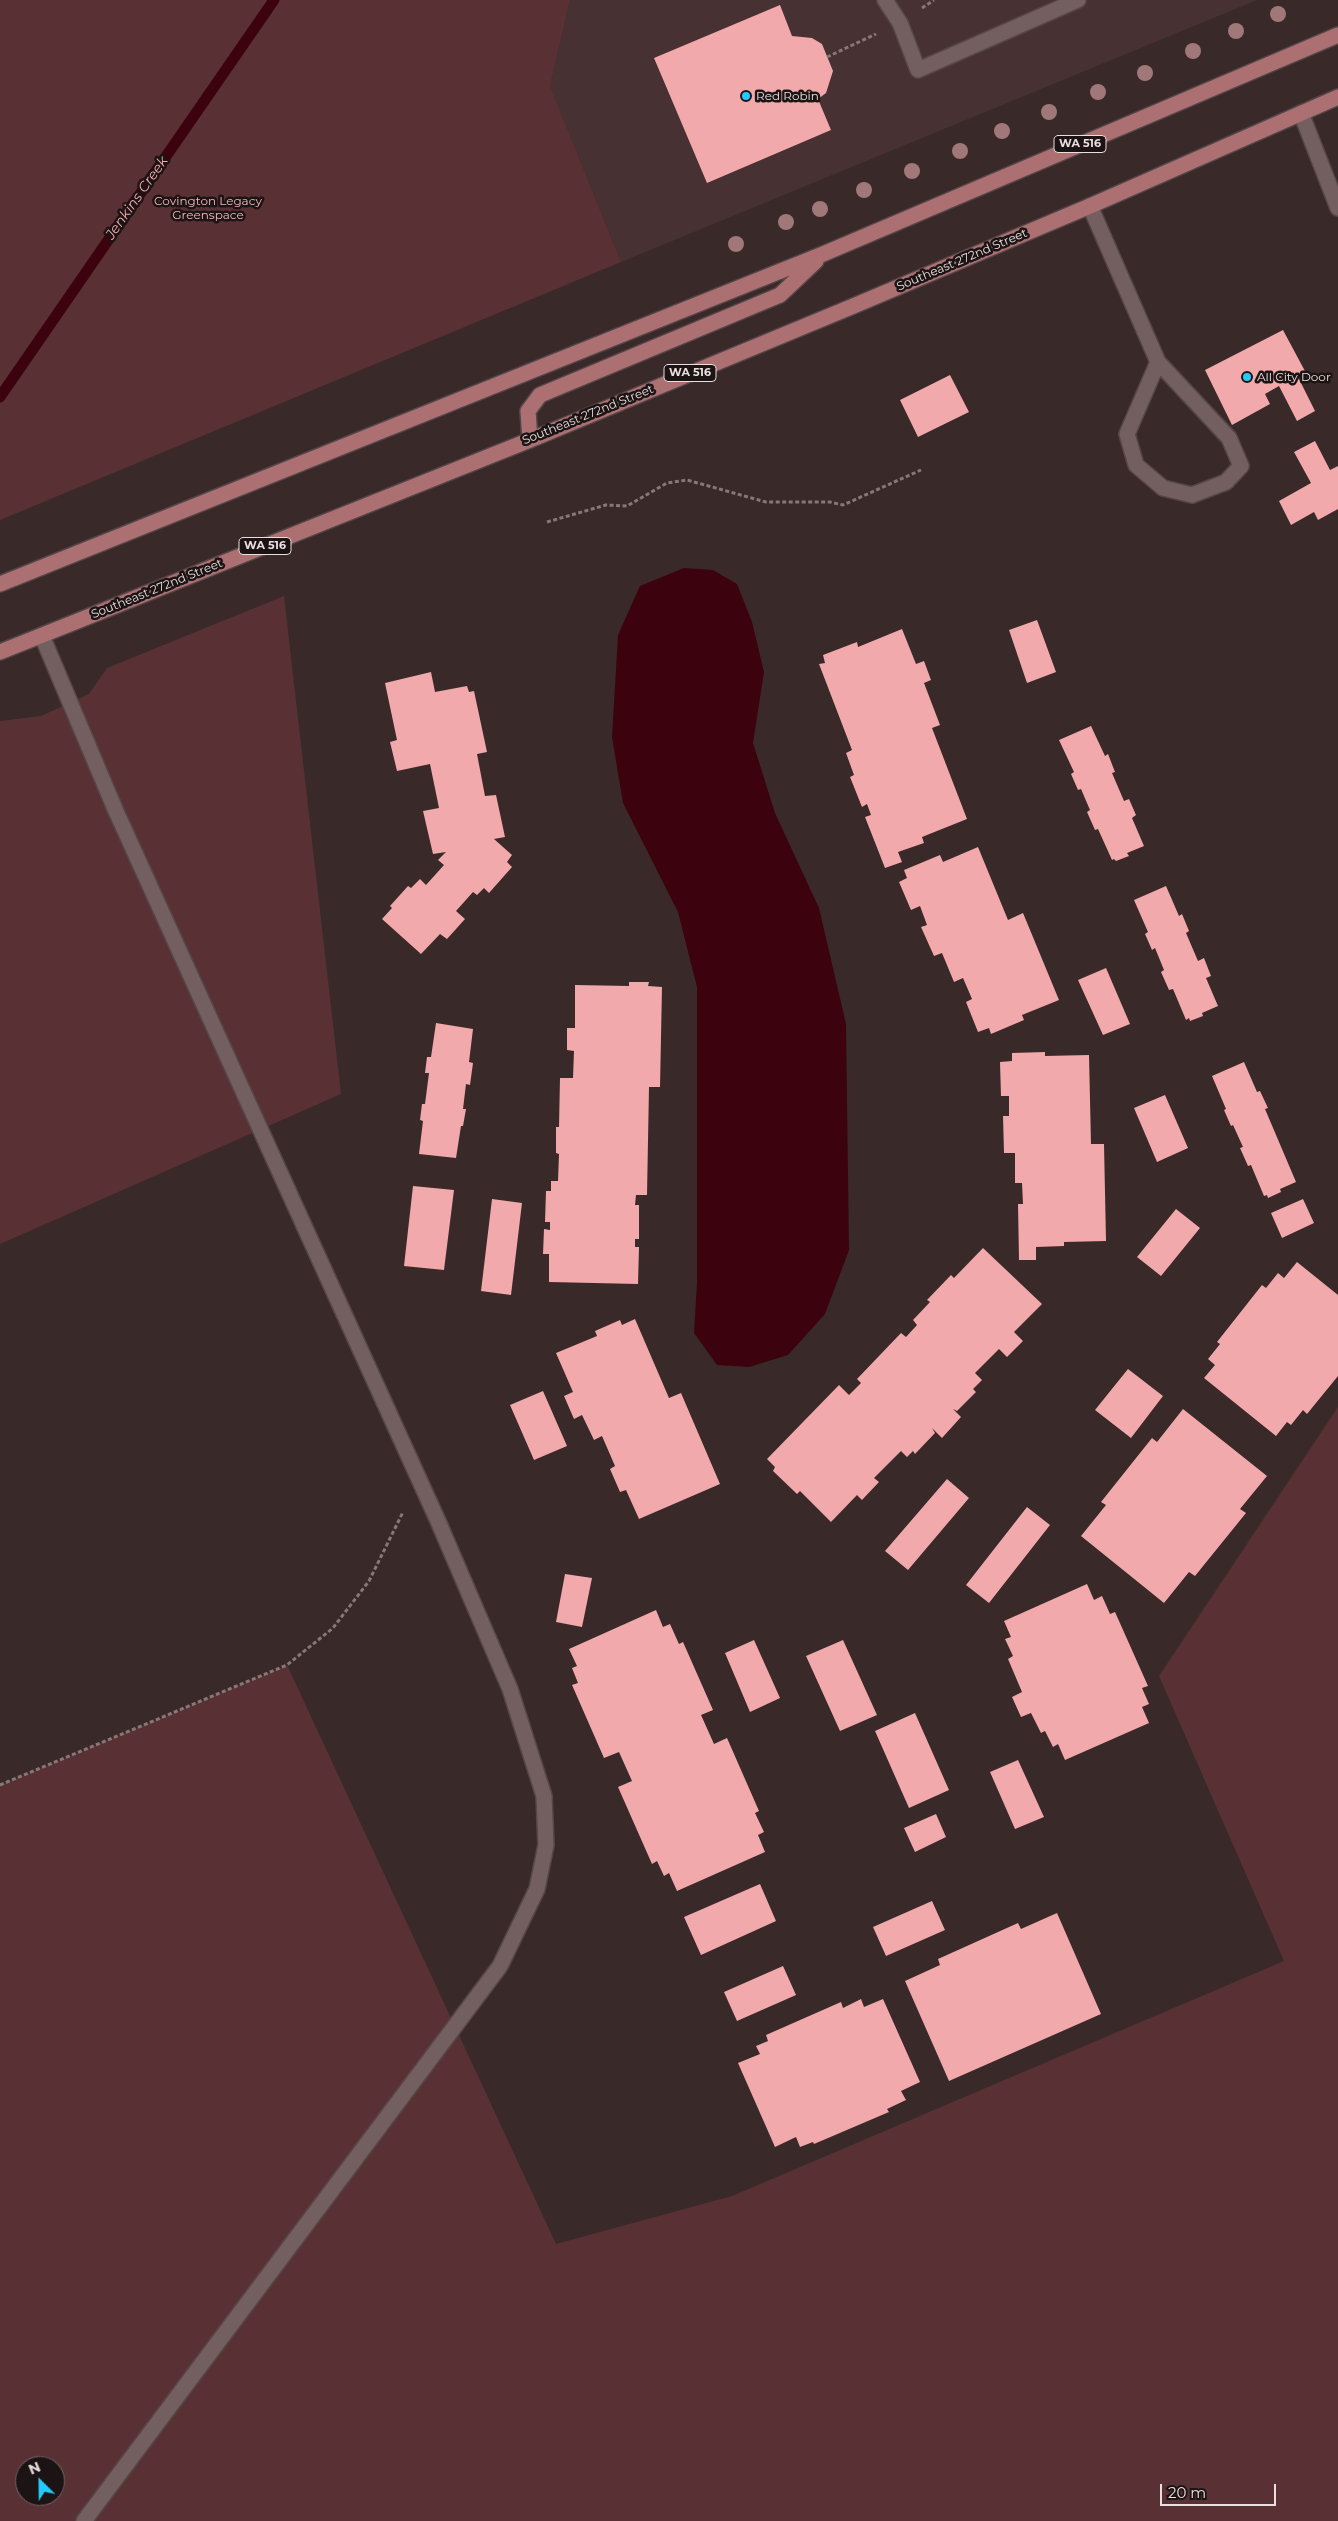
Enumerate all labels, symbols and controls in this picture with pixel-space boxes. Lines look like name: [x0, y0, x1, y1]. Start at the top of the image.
place label: Red Robin: [756, 89, 819, 103]
marker: Red Robin: [740, 90, 752, 102]
road number: WA 516: [1054, 136, 1106, 152]
water label: Jenkins Creek: [102, 153, 172, 243]
park label: Covington Legacy Greenspace: [154, 194, 262, 222]
street label: Southeast 272nd Street: [895, 226, 1029, 294]
road number: WA 516: [664, 364, 716, 382]
place label: All City Door: [1257, 370, 1331, 384]
marker: All City Door: [1241, 371, 1253, 383]
street label: Southeast 272nd Street: [520, 382, 656, 448]
road number: WA 516: [239, 538, 291, 554]
street label: Southeast 272nd Street: [89, 556, 225, 622]
north arrow: [15, 2456, 65, 2506]
text: N: [26, 2458, 43, 2479]
scale bar: [1163, 2474, 1279, 2506]
text: 20 m: [1168, 2483, 1206, 2502]

